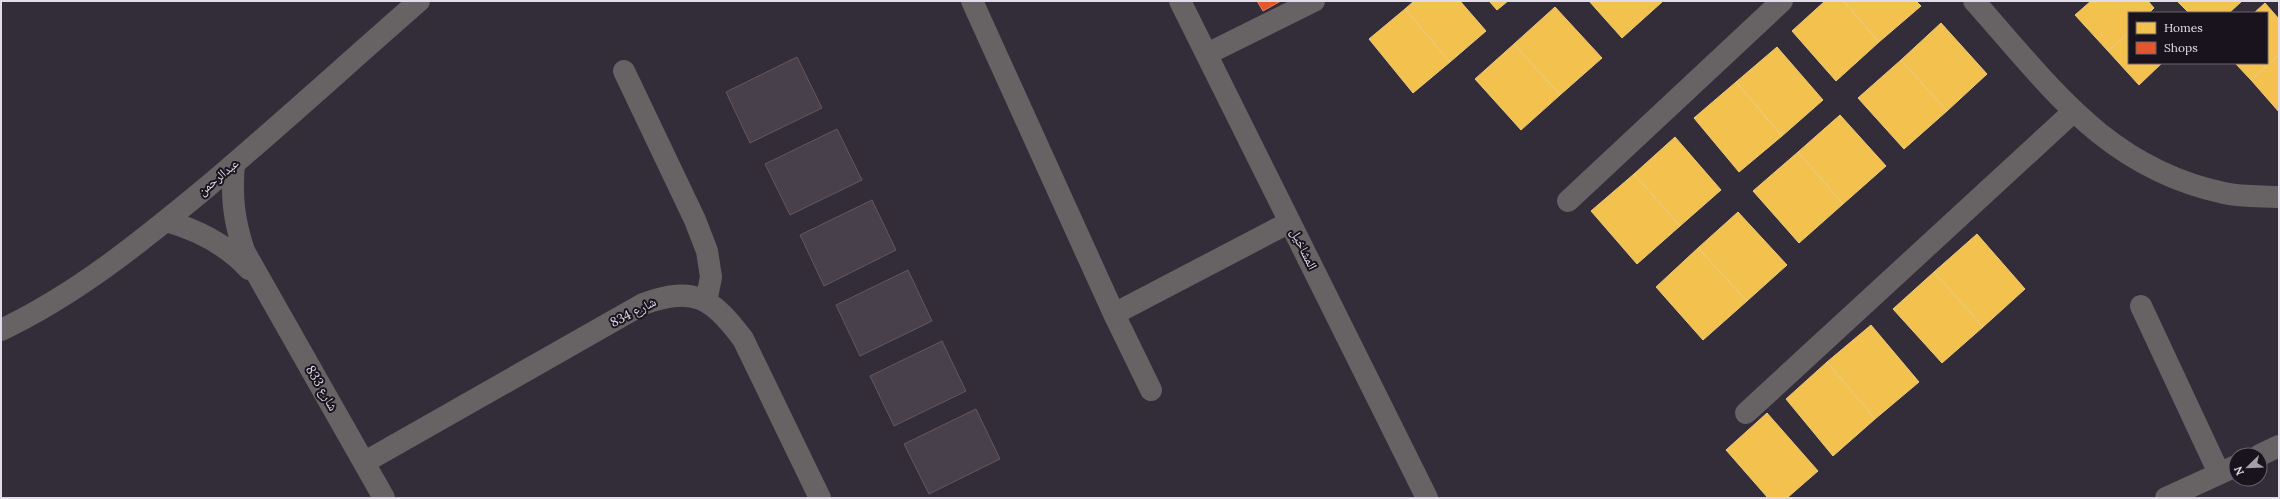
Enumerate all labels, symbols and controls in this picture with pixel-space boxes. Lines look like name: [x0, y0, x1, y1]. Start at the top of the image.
legend: [2128, 12, 2268, 64]
text: Homes: [2164, 20, 2203, 35]
text: Shops: [2164, 40, 2198, 55]
street label: عبدالرحمن: [194, 155, 243, 199]
street label: المشاخيل: [1287, 226, 1321, 272]
street label: شارع 834: [607, 293, 659, 332]
street label: شارع 833: [301, 362, 342, 414]
north arrow: [2228, 447, 2268, 487]
text: N: [2230, 464, 2247, 478]

